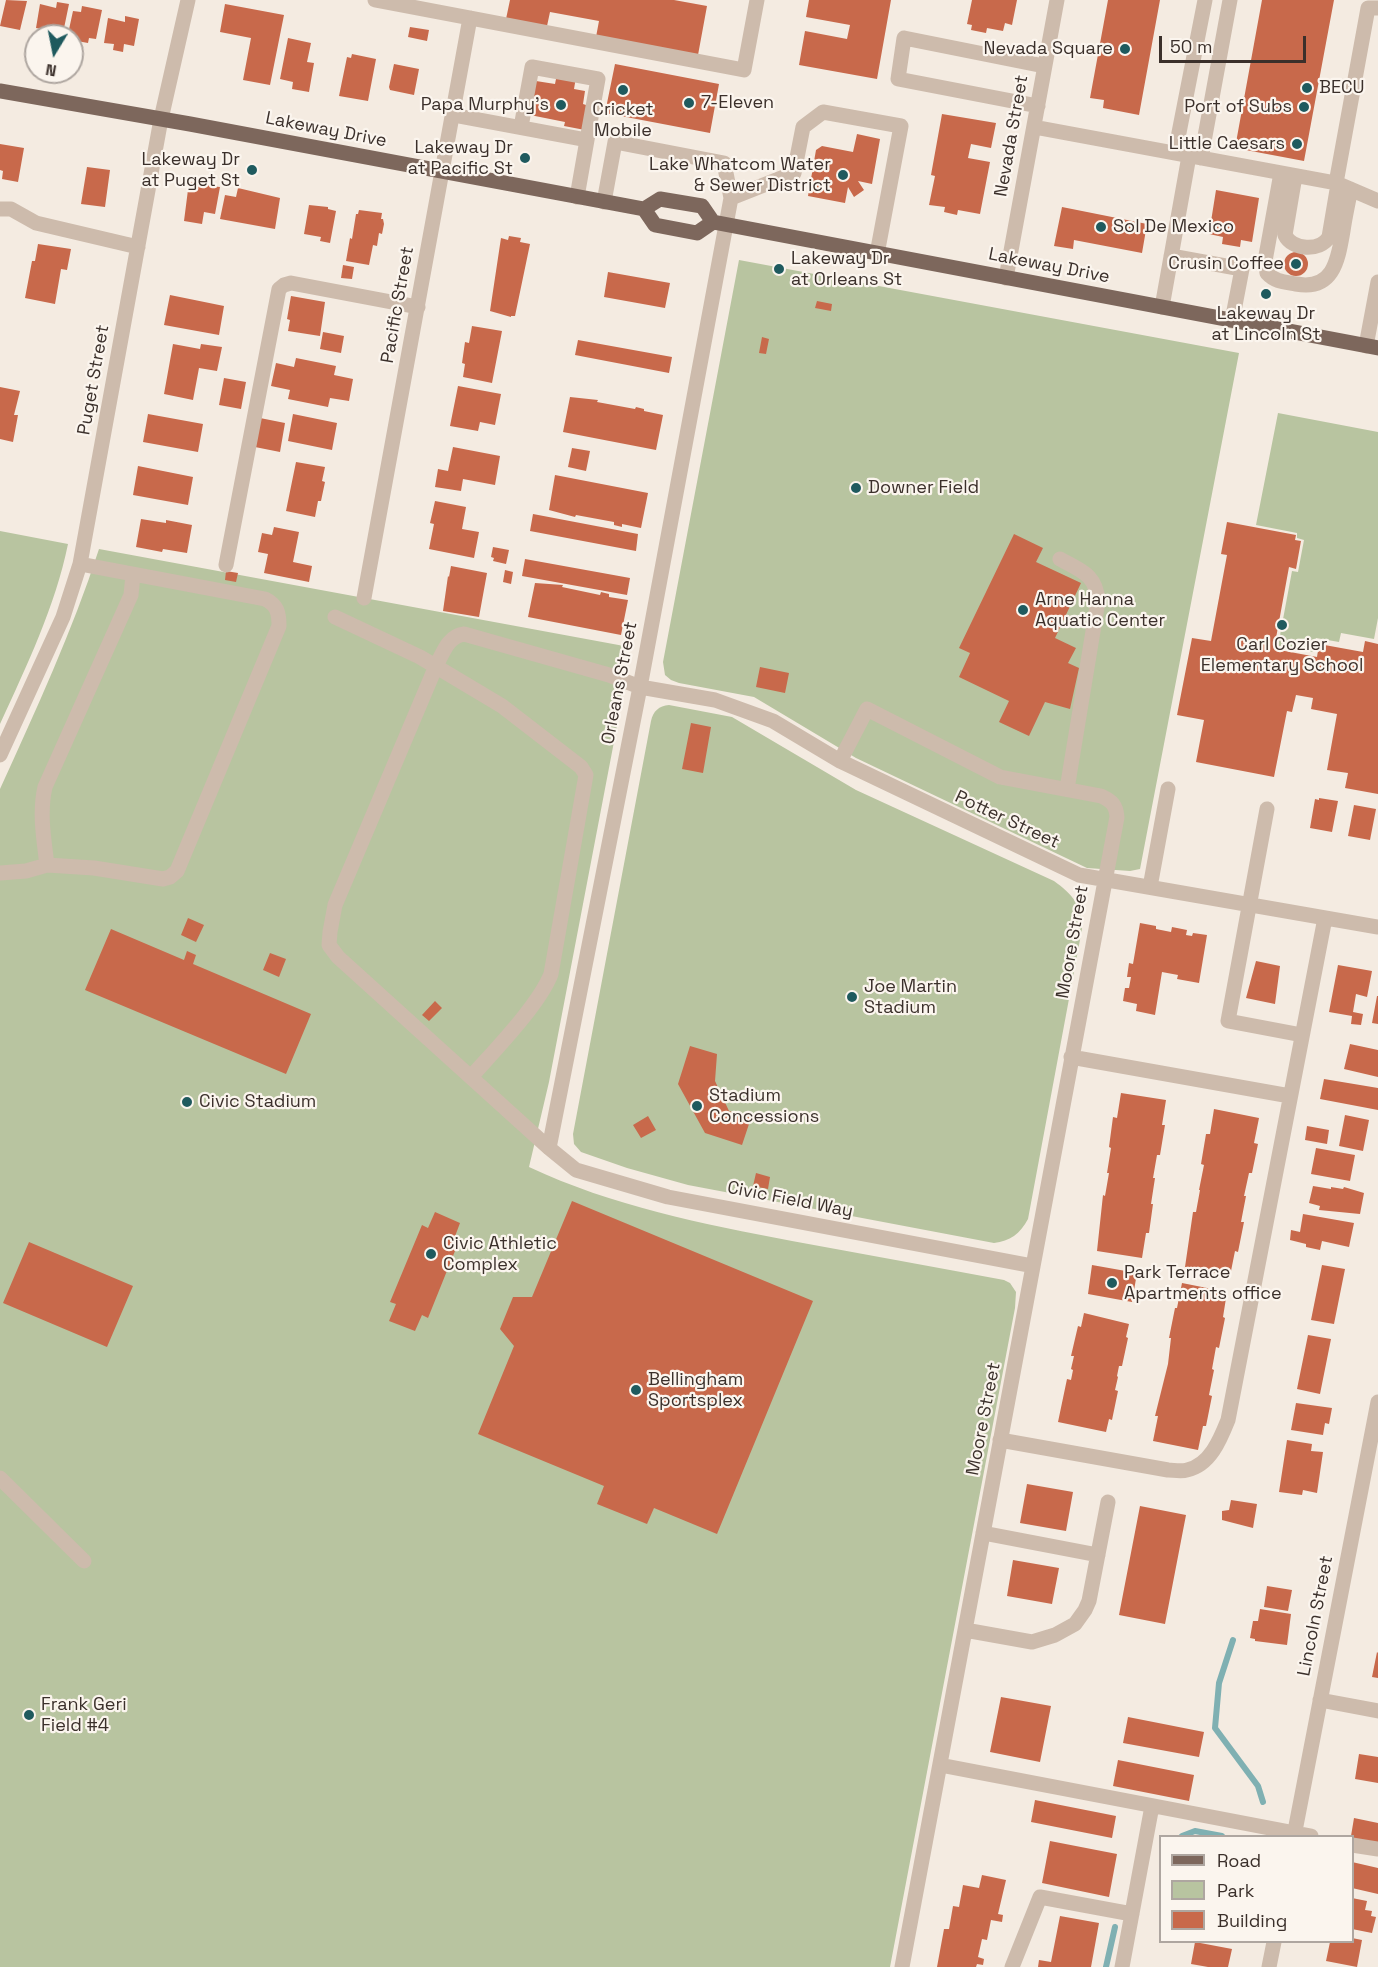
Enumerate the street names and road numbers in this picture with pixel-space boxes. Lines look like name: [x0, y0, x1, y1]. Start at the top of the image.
street label: Nevada Street: [991, 73, 1033, 199]
street label: Lakeway Drive: [264, 108, 388, 152]
street label: Lakeway Drive: [987, 244, 1111, 288]
street label: Pacific Street: [377, 245, 419, 365]
street label: Puget Street: [74, 323, 114, 437]
street label: Orleans Street: [598, 620, 642, 746]
street label: Potter Street: [951, 786, 1063, 854]
street label: Moore Street: [1052, 884, 1094, 1000]
street label: Civic Field Way: [725, 1177, 855, 1223]
street label: Moore Street: [962, 1361, 1006, 1477]
street label: Lincoln Street: [1294, 1554, 1338, 1678]

